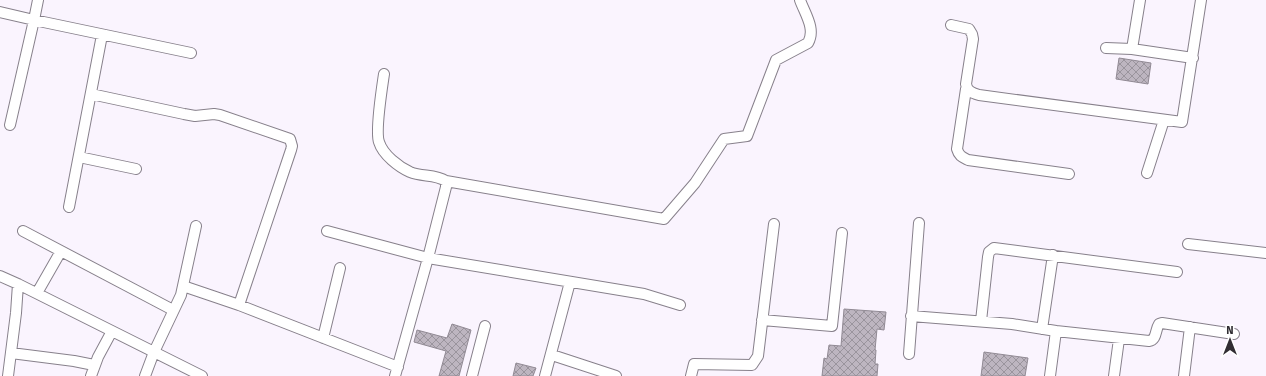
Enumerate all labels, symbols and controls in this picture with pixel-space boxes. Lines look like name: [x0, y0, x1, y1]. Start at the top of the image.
north arrow: [1210, 320, 1250, 360]
text: N: [1226, 324, 1234, 337]

